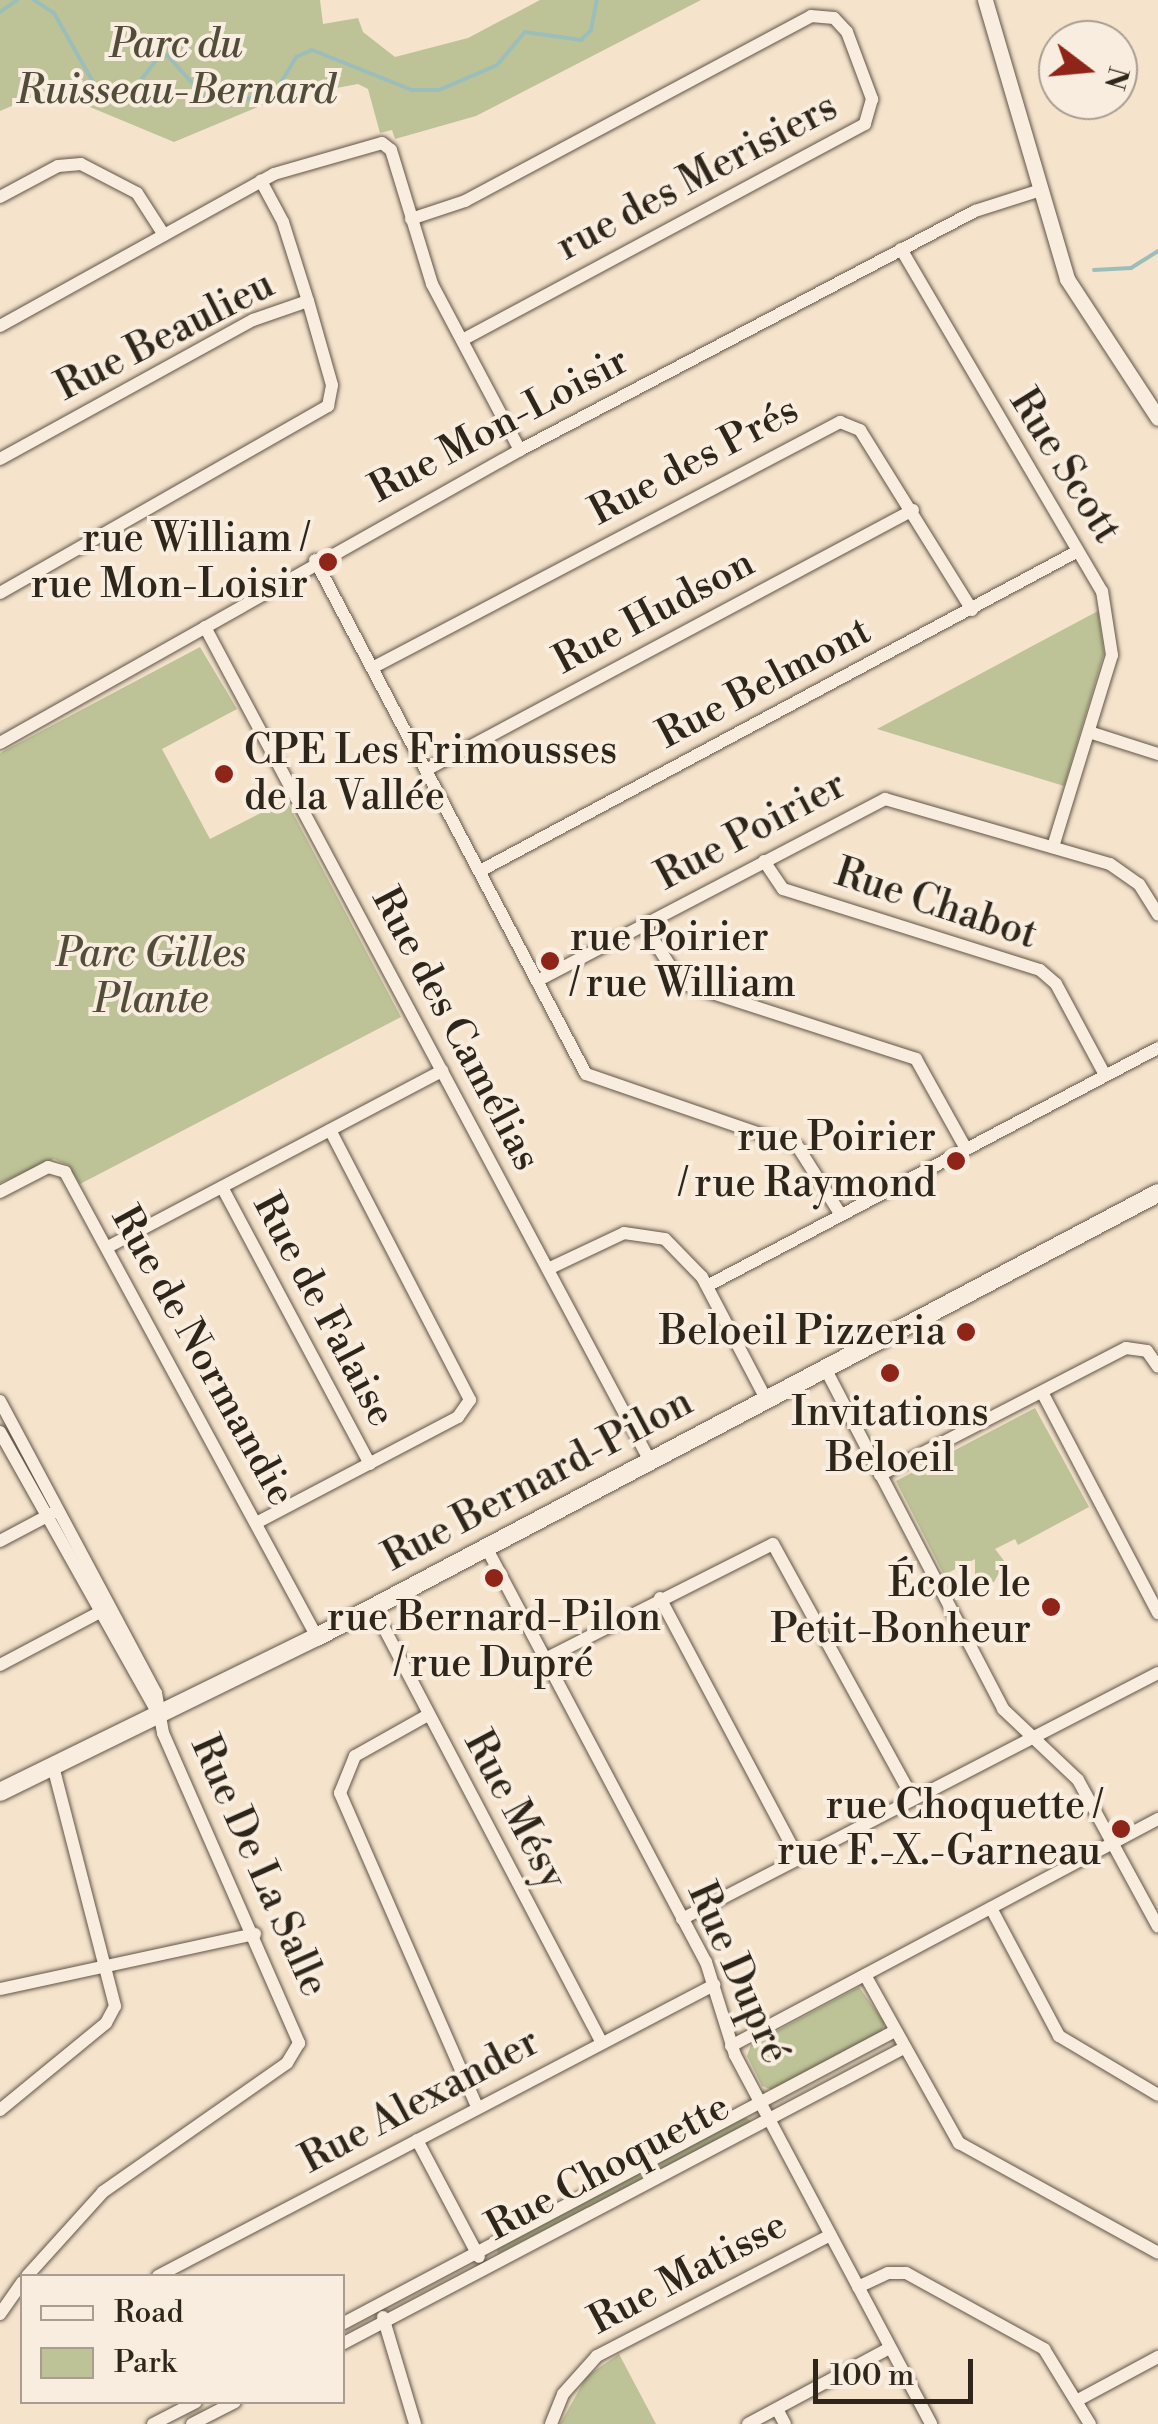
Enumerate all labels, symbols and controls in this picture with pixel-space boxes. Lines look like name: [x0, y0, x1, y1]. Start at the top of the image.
north arrow: [1038, 20, 1138, 120]
park label: Parc du Ruisseau-Bernard: [16, 21, 336, 115]
text: N: [1096, 62, 1135, 93]
street label: rue des Merisiers: [548, 83, 846, 271]
street label: Rue Beaulieu: [48, 261, 282, 411]
street label: Rue Mon-Loisir: [361, 337, 637, 513]
street label: Rue Scott: [999, 380, 1131, 552]
street label: Rue des Prés: [581, 386, 807, 536]
place label: rue William / rue Mon-Loisir: [31, 515, 308, 609]
street label: Rue Hudson: [545, 539, 763, 685]
marker: rue William / rue Mon-Loisir: [317, 551, 339, 573]
street label: Rue Belmont: [649, 607, 879, 759]
place label: CPE Les Frimousses de la Vallée: [244, 727, 617, 821]
street label: Rue Poirier: [648, 761, 854, 901]
marker: CPE Les Frimousses de la Vallée: [213, 763, 235, 785]
street label: Rue Chabot: [829, 849, 1043, 959]
street label: Rue des Camélias: [361, 879, 551, 1179]
place label: rue Poirier / rue William: [570, 914, 796, 1008]
park label: Parc Gilles Plante: [56, 930, 246, 1024]
marker: rue Poirier / rue William: [539, 950, 561, 972]
place label: rue Poirier / rue Raymond: [678, 1114, 936, 1208]
marker: rue Poirier / rue Raymond: [945, 1150, 967, 1172]
street label: Rue de Falaise: [242, 1185, 406, 1435]
street label: Rue de Normandie: [101, 1198, 305, 1514]
place label: Beloeil Pizzeria: [659, 1308, 946, 1356]
marker: Beloeil Pizzeria: [955, 1321, 977, 1343]
marker: Invitations Beloeil: [879, 1362, 901, 1384]
street label: Rue Bernard-Pilon: [375, 1378, 701, 1582]
place label: Invitations Beloeil: [791, 1389, 989, 1483]
place label: École le Petit-Bonheur: [771, 1560, 1031, 1654]
marker: rue Bernard-Pilon / rue Dupré: [483, 1567, 505, 1589]
place label: rue Bernard-Pilon / rue Dupré: [327, 1594, 661, 1688]
marker: École le Petit-Bonheur: [1040, 1596, 1062, 1618]
street label: Rue Mésy: [453, 1723, 577, 1897]
street label: Rue De La Salle: [180, 1728, 338, 2004]
place label: rue Choquette / rue F.-X.-Garneau: [777, 1782, 1101, 1876]
marker: rue Choquette / rue F.-X.-Garneau: [1110, 1818, 1132, 1840]
street label: Rue Dupré: [677, 1875, 799, 2071]
street label: Rue Alexander: [292, 2018, 548, 2184]
street label: Rue Choquette: [478, 2083, 738, 2251]
street label: Rue Matisse: [581, 2201, 795, 2345]
legend: [20, 2274, 345, 2404]
text: Road: [114, 2294, 184, 2332]
scale bar: [818, 2339, 978, 2401]
text: Park: [114, 2344, 176, 2382]
text: 100 m: [830, 2357, 914, 2395]

